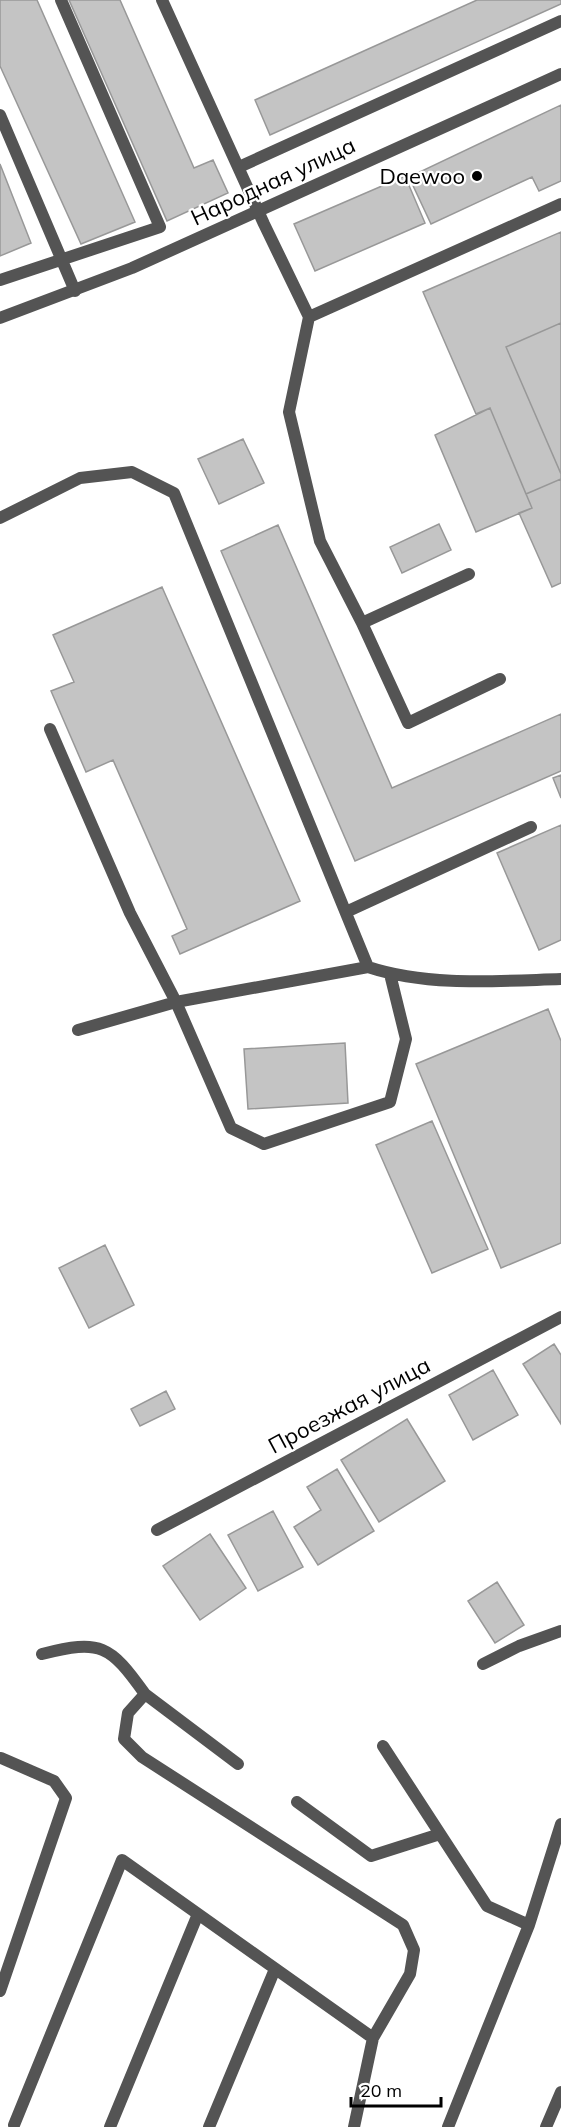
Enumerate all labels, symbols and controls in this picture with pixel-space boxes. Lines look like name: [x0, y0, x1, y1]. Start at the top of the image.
street label: Народная улица: [186, 131, 360, 231]
place label: Daewoo: [379, 162, 465, 190]
marker: Daewoo: [470, 169, 484, 183]
street label: Проезжая улица: [263, 1350, 435, 1460]
scale bar: [351, 2070, 441, 2108]
text: 20 m: [360, 2079, 402, 2102]

